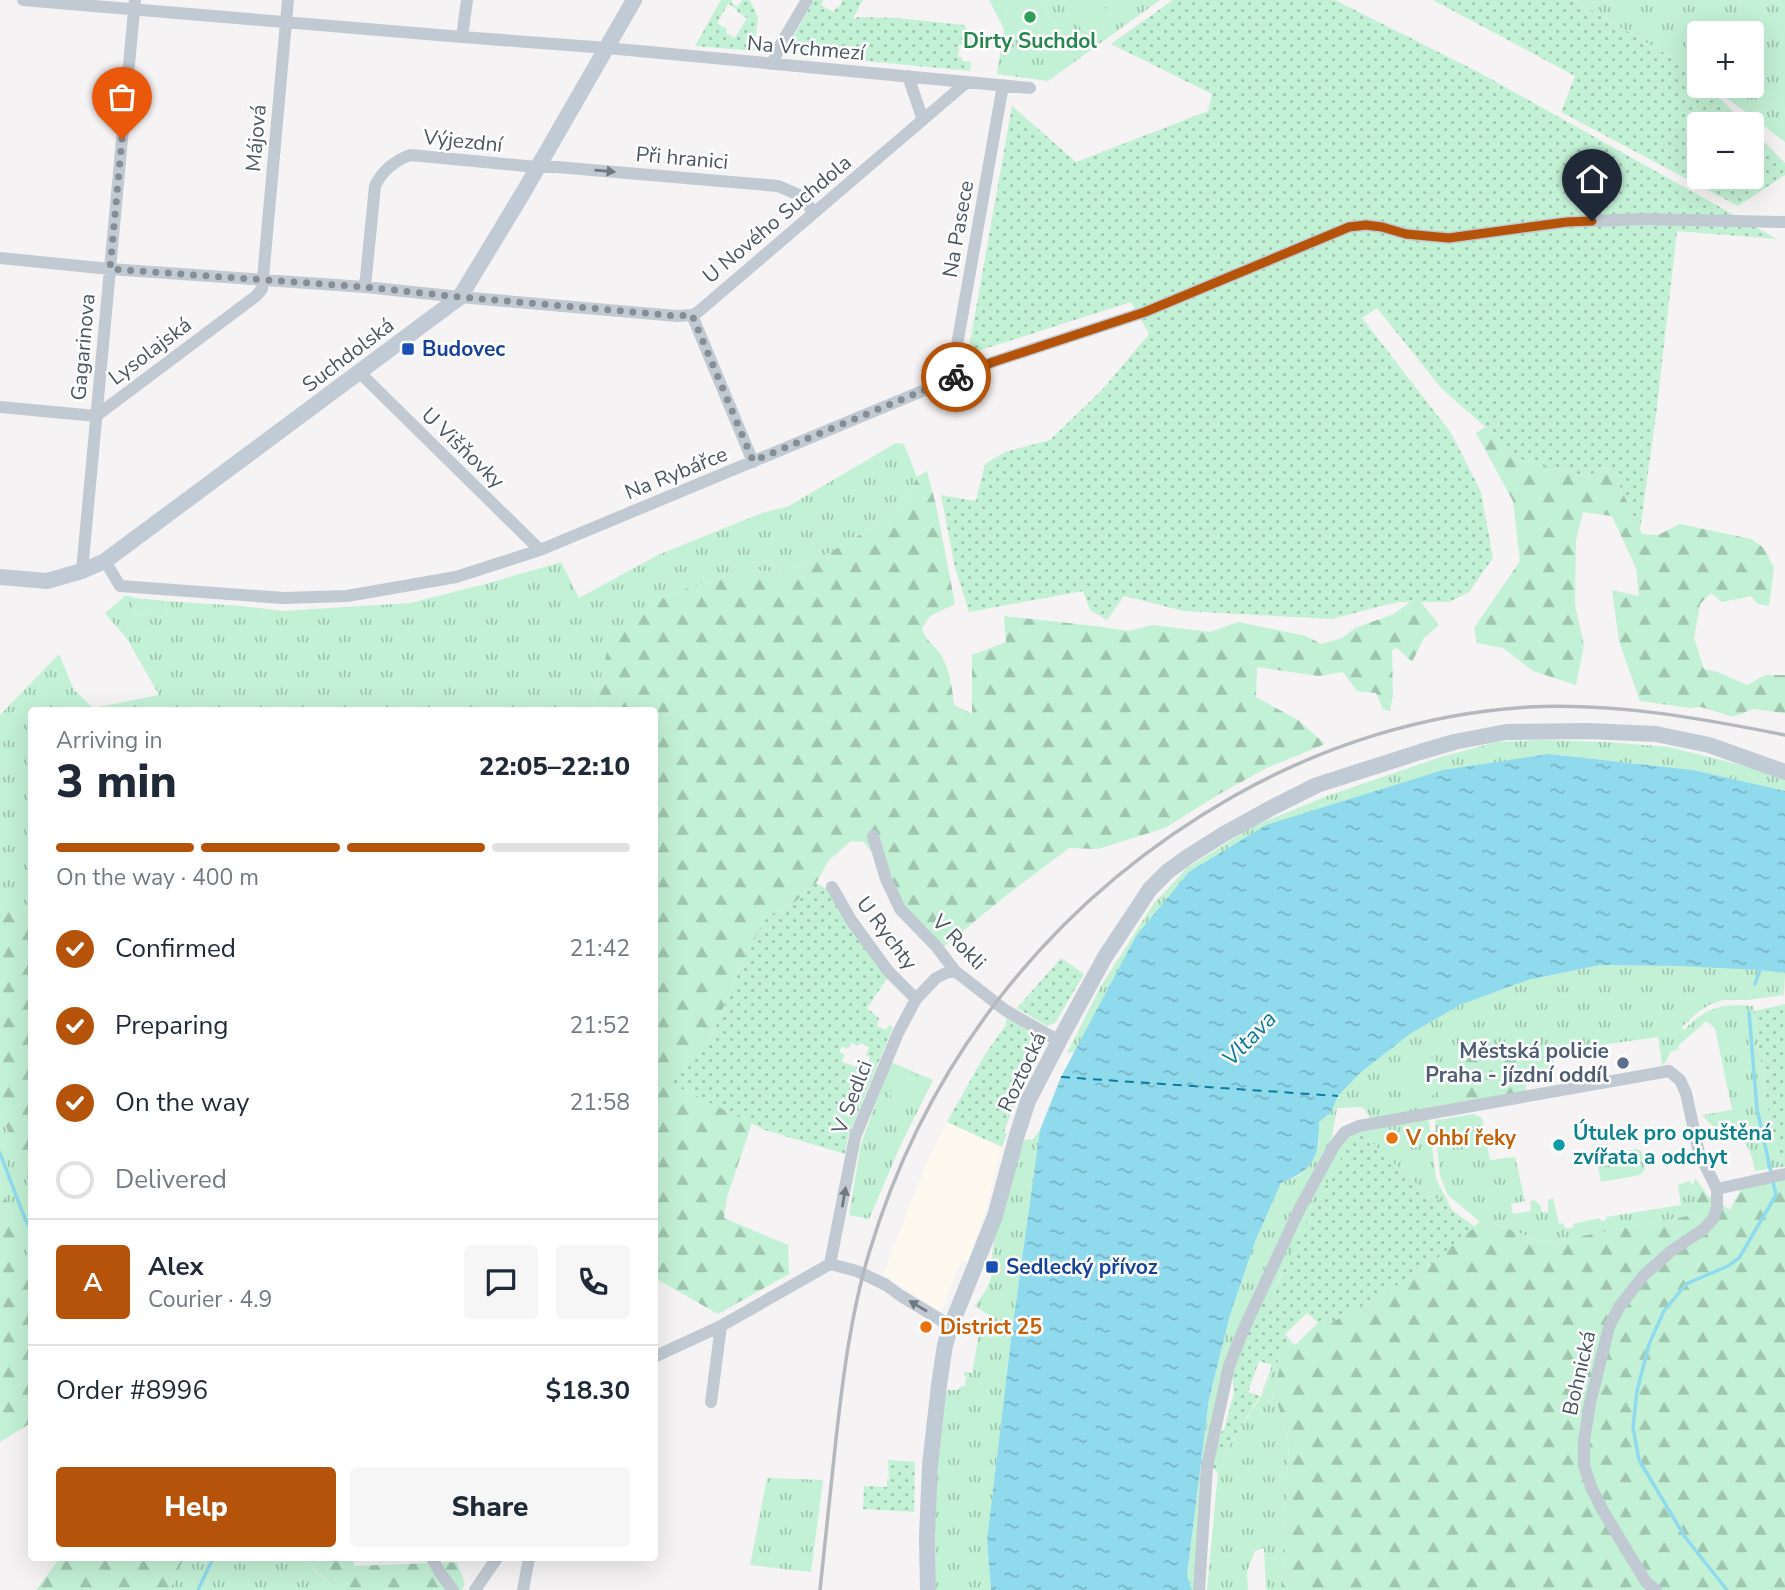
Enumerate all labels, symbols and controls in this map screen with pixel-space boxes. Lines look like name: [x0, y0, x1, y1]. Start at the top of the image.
marker: Dirty Suchdol: [1022, 9, 1038, 25]
map controls: [1687, 21, 1764, 189]
button: +: [1687, 21, 1764, 98]
place label: Dirty Suchdol: [963, 27, 1097, 55]
street label: Na Vrchmezí: [746, 29, 867, 67]
pin: [92, 67, 152, 139]
icon: bag: [103, 78, 141, 116]
street label: Májová: [239, 103, 273, 173]
button: −: [1687, 112, 1764, 189]
street label: Výjezdní: [421, 123, 505, 159]
street label: Při hranici: [635, 140, 729, 176]
street label: U Nového Suchdola: [697, 148, 857, 290]
pin: [1562, 149, 1622, 221]
icon: home: [1573, 160, 1611, 198]
one-way arrow: [594, 166, 616, 177]
street label: Na Pasece: [936, 178, 980, 280]
street label: Gagarinova: [64, 292, 102, 402]
street label: Lysolajská: [103, 311, 197, 391]
street label: Suchdolská: [296, 311, 400, 399]
place label: Budovec: [422, 335, 505, 363]
marker: Budovec: [400, 341, 416, 357]
courier: [921, 342, 991, 412]
icon: bike: [937, 358, 975, 396]
street label: U Višňovky: [415, 401, 511, 495]
street label: Na Rybářce: [621, 440, 731, 506]
text: Arriving in: [56, 725, 163, 756]
text: 22:05–22:10: [479, 749, 630, 784]
text: 3 min: [56, 750, 177, 813]
text: On the way · 400 m: [56, 862, 259, 893]
street label: U Rychty: [850, 891, 924, 976]
street label: V Rokli: [925, 907, 992, 976]
icon: check: [56, 930, 94, 968]
text: Confirmed: [115, 931, 236, 966]
text: 21:42: [570, 933, 630, 964]
water label: Vltava: [1215, 1004, 1284, 1073]
icon: check: [56, 1007, 94, 1045]
text: Preparing: [115, 1008, 228, 1043]
text: 21:52: [570, 1010, 630, 1041]
street label: Roztocká: [991, 1027, 1053, 1117]
place label: Městská policie Praha - jízdní oddíl: [1425, 1037, 1609, 1089]
marker: Městská policie Praha - jízdní oddíl: [1615, 1055, 1631, 1071]
street label: V Sedlci: [825, 1056, 879, 1139]
icon: check: [56, 1084, 94, 1122]
text: On the way: [115, 1085, 249, 1120]
text: 21:58: [570, 1087, 630, 1118]
place label: Útulek pro opuštěná zvířata a odchyt: [1573, 1119, 1772, 1171]
place label: V ohbí řeky: [1405, 1124, 1517, 1152]
marker: V ohbí řeky: [1384, 1130, 1400, 1146]
marker: Útulek pro opuštěná zvířata a odchyt: [1551, 1137, 1567, 1153]
text: Delivered: [115, 1162, 227, 1197]
one-way arrow: [839, 1186, 850, 1208]
button: chat: [464, 1245, 538, 1319]
button: phone: [556, 1245, 630, 1319]
text: Alex: [148, 1249, 204, 1284]
place label: Sedlecký přívoz: [1006, 1253, 1158, 1281]
marker: Sedlecký přívoz: [984, 1259, 1000, 1275]
text: A: [83, 1265, 103, 1300]
text: Courier · 4.9: [148, 1284, 272, 1315]
one-way arrow: [909, 1300, 928, 1312]
place label: District 25: [940, 1313, 1042, 1341]
marker: District 25: [918, 1319, 934, 1335]
street label: Bohnická: [1556, 1328, 1602, 1418]
text: Order #8996: [56, 1373, 208, 1408]
text: $18.30: [546, 1373, 630, 1408]
button: Help: [56, 1467, 336, 1547]
button: Share: [350, 1467, 630, 1547]

